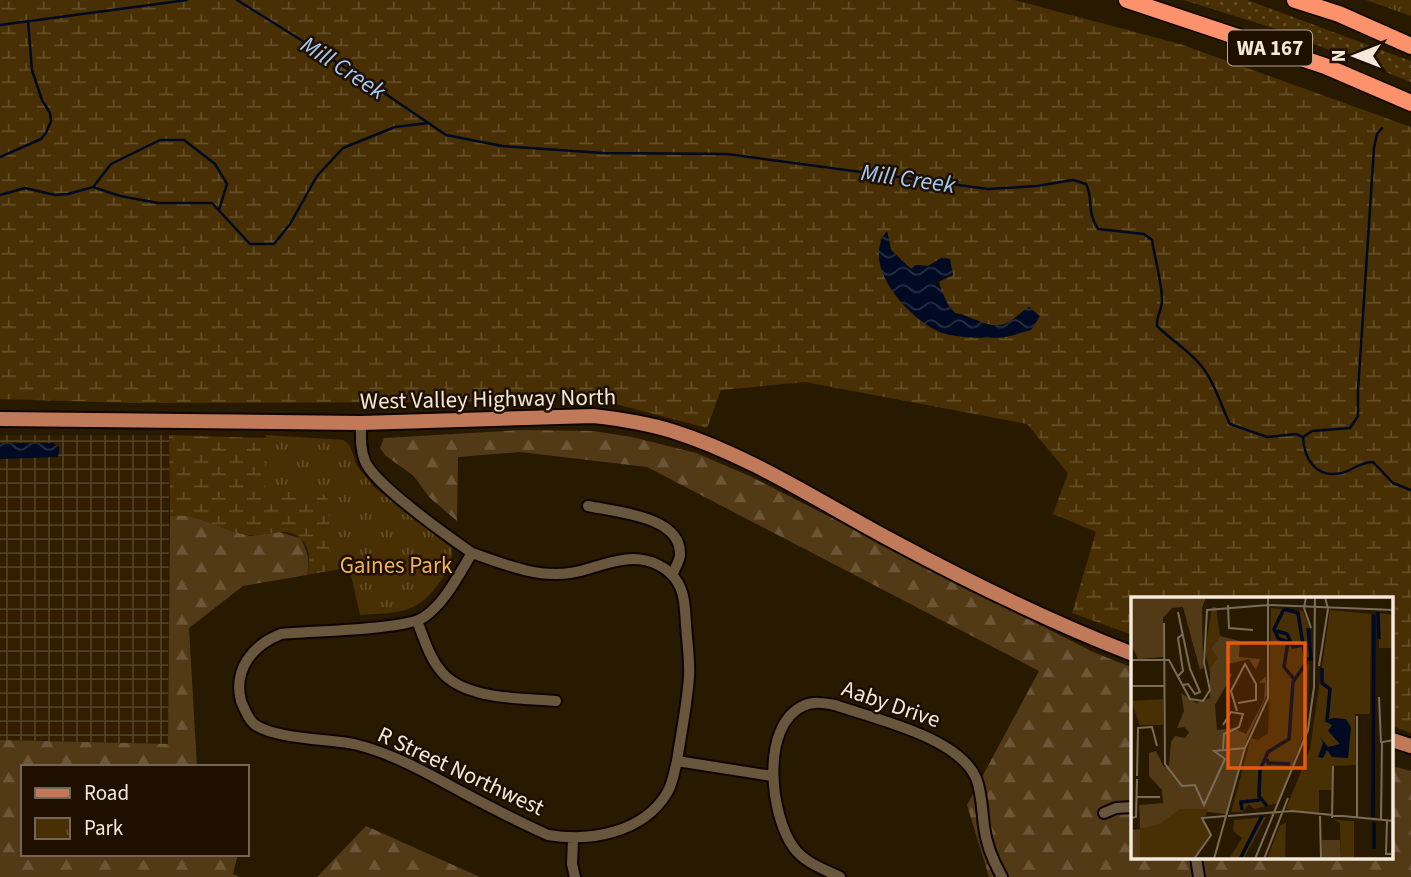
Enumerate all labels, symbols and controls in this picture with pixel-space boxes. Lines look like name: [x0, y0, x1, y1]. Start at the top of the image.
north arrow: [1320, 21, 1390, 91]
water label: Mill Creek: [294, 27, 393, 109]
road number: WA 167: [1228, 30, 1312, 66]
text: N: [1326, 50, 1353, 62]
water label: Mill Creek: [859, 155, 958, 203]
street label: West Valley Highway North: [360, 380, 616, 418]
park label: Gaines Park: [340, 549, 453, 582]
inset map: [1131, 597, 1394, 860]
street label: Aaby Drive: [837, 672, 945, 736]
street label: R Street Northwest: [372, 718, 550, 824]
legend: [21, 765, 248, 856]
text: Road: [84, 778, 129, 808]
text: Park: [84, 813, 124, 843]

